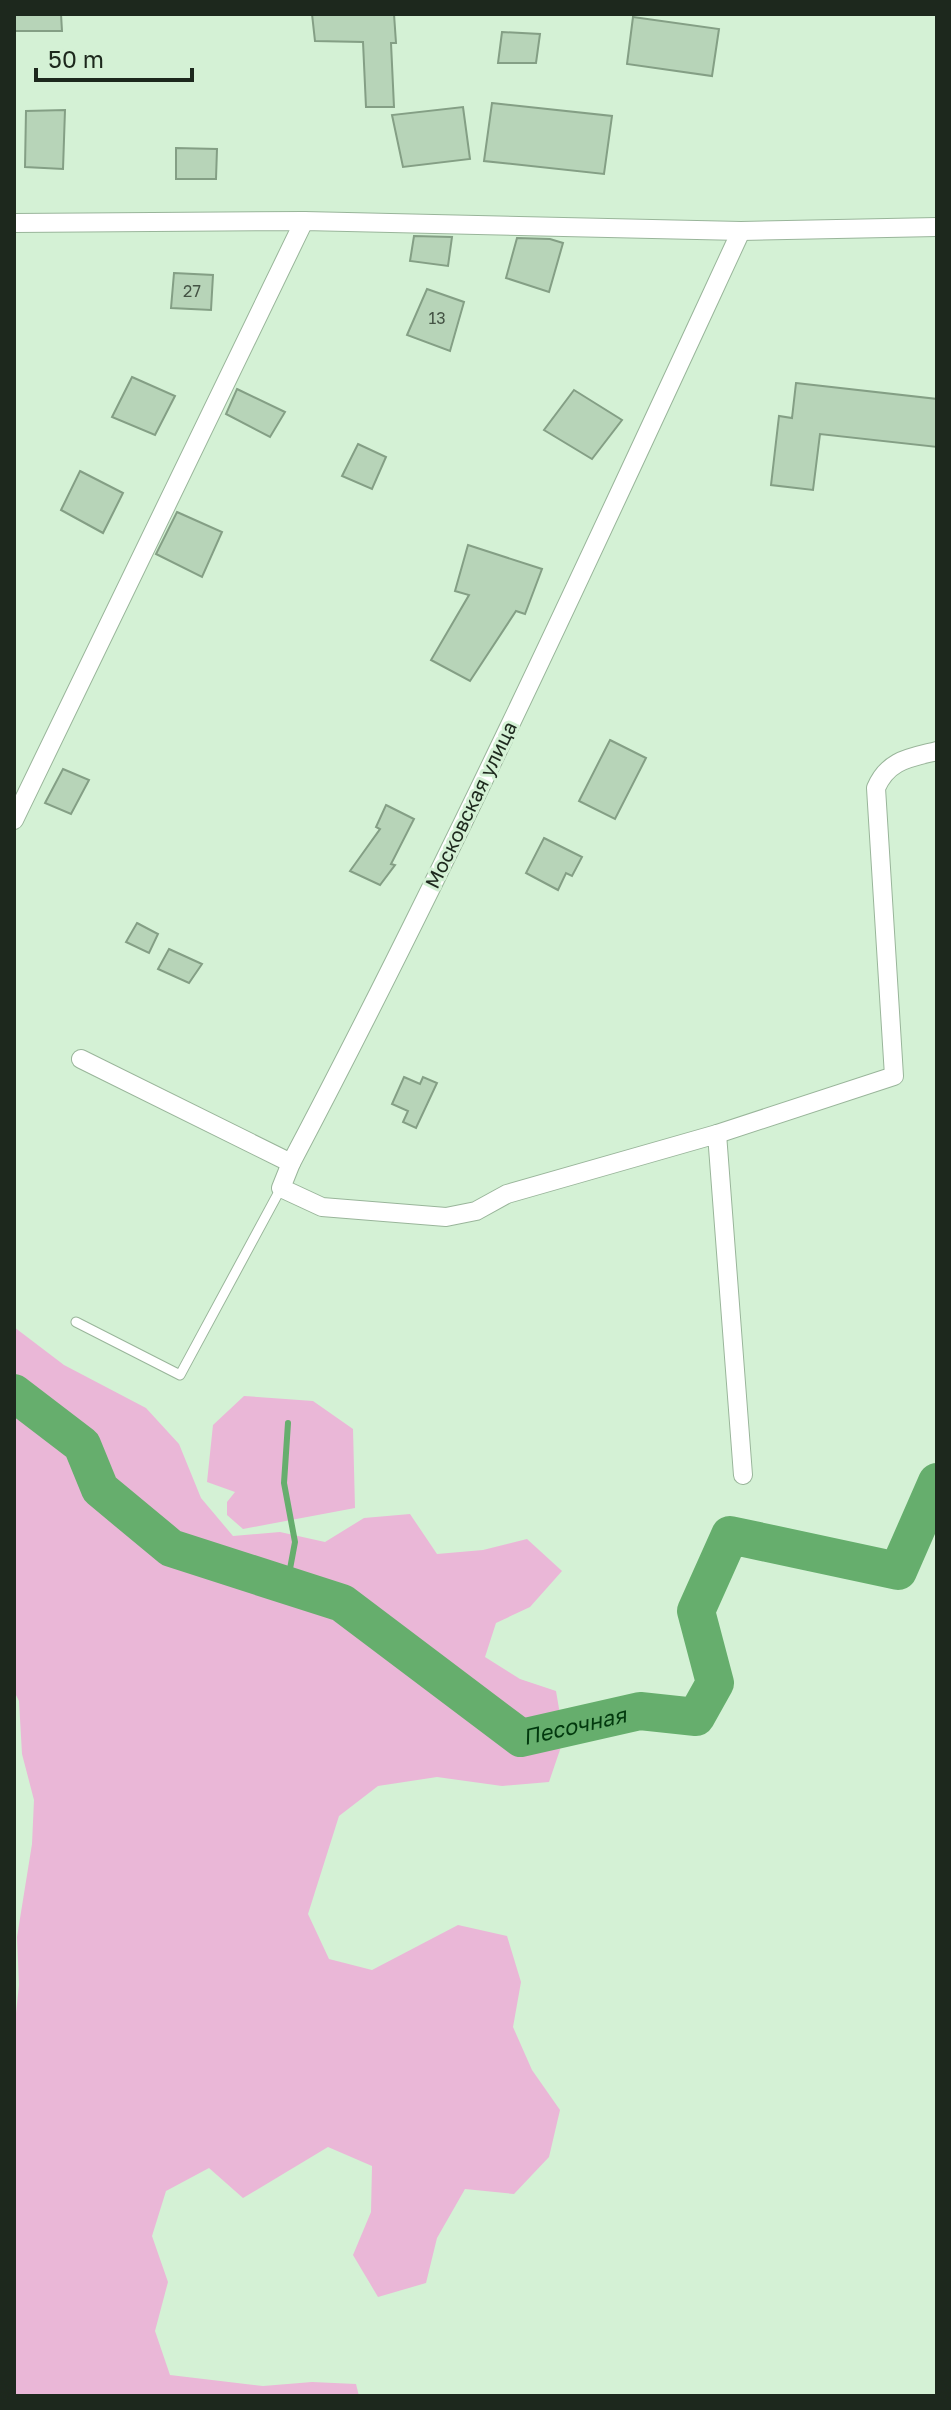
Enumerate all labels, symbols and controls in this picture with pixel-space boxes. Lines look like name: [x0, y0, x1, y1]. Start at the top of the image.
scale bar: [36, 32, 192, 82]
text: 50 m: [48, 44, 104, 73]
house number: 27: [183, 281, 201, 301]
house number: 13: [428, 308, 446, 328]
street label: Московская улица: [419, 717, 521, 892]
water label: Песочная: [520, 1700, 630, 1750]

